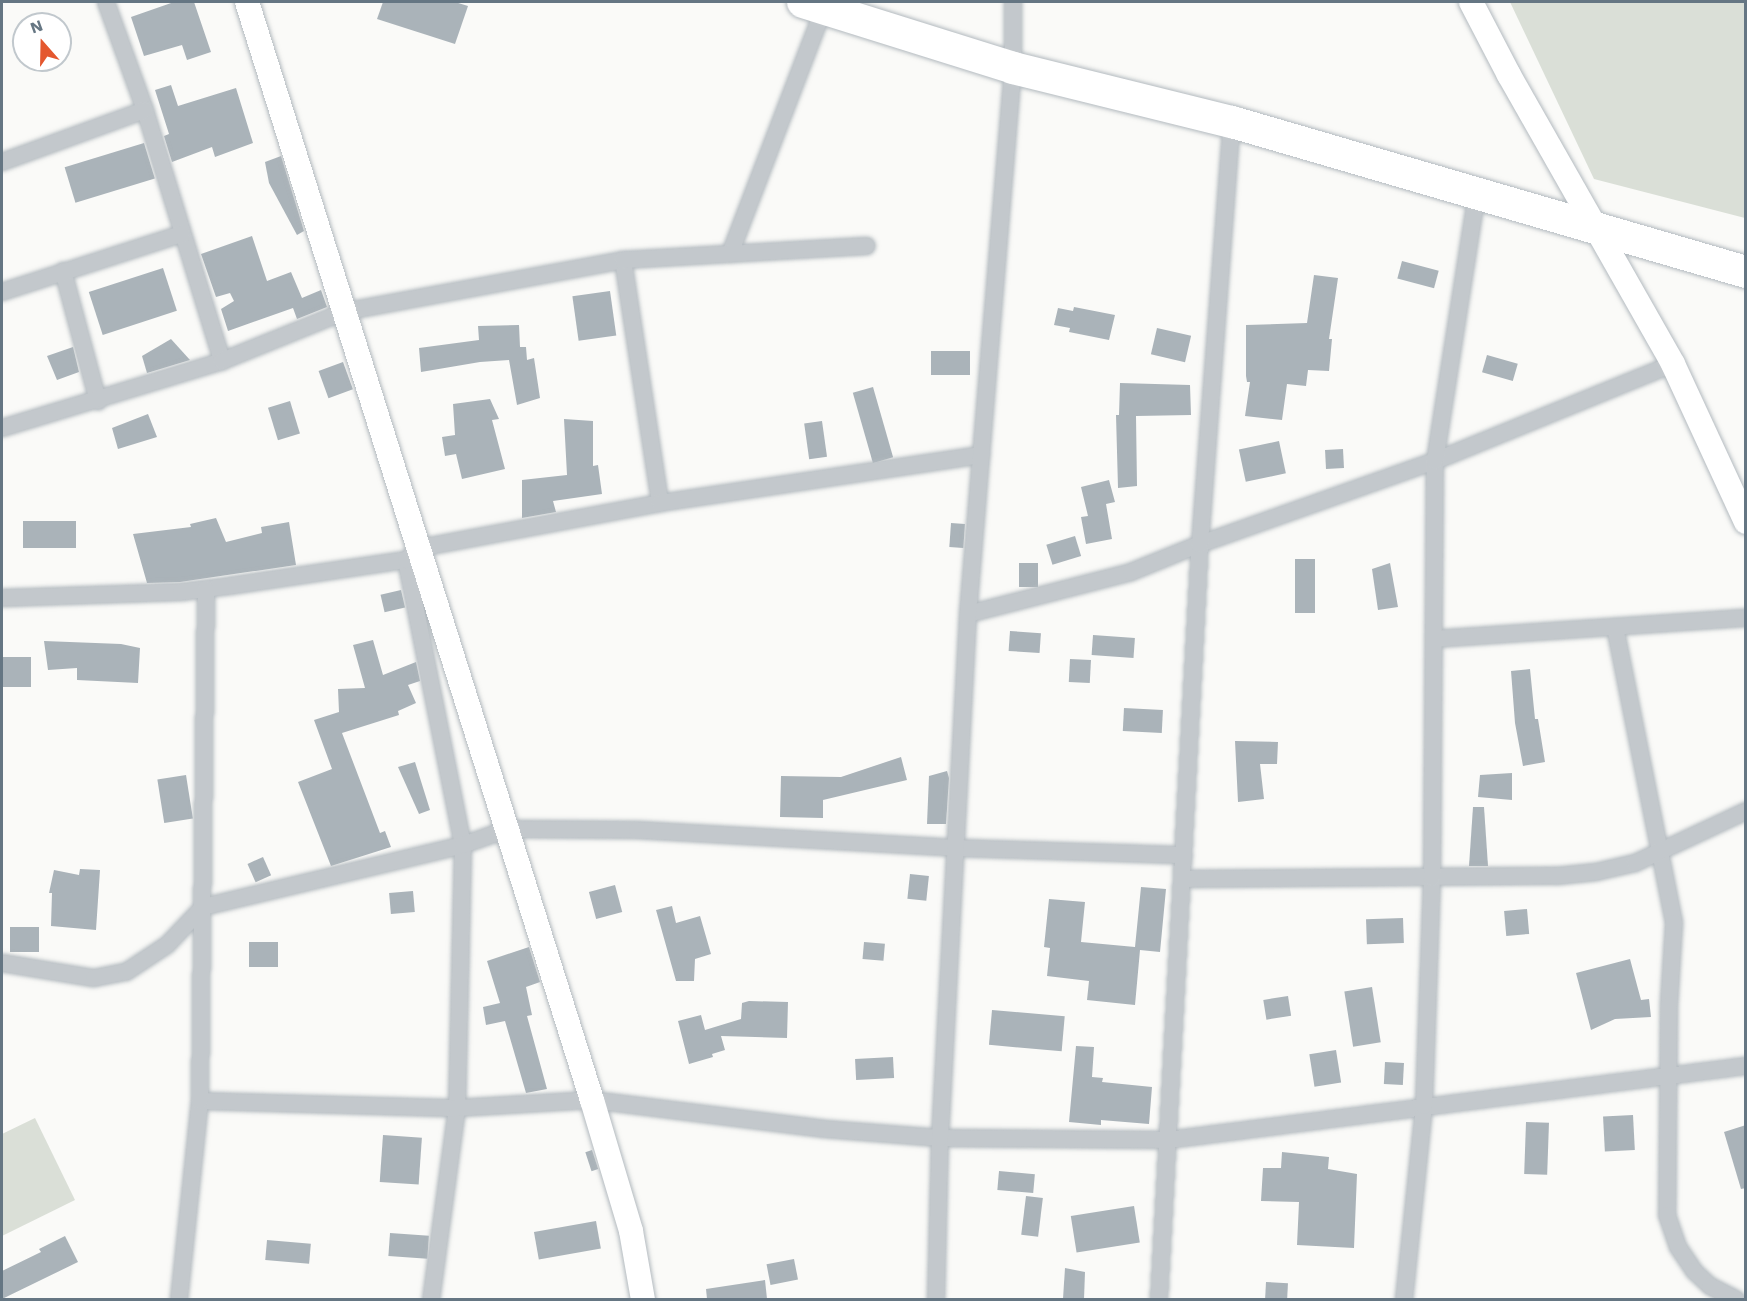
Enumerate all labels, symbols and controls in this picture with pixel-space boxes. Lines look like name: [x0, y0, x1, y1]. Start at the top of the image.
north arrow: [12, 12, 72, 72]
text: N: [28, 16, 45, 37]

